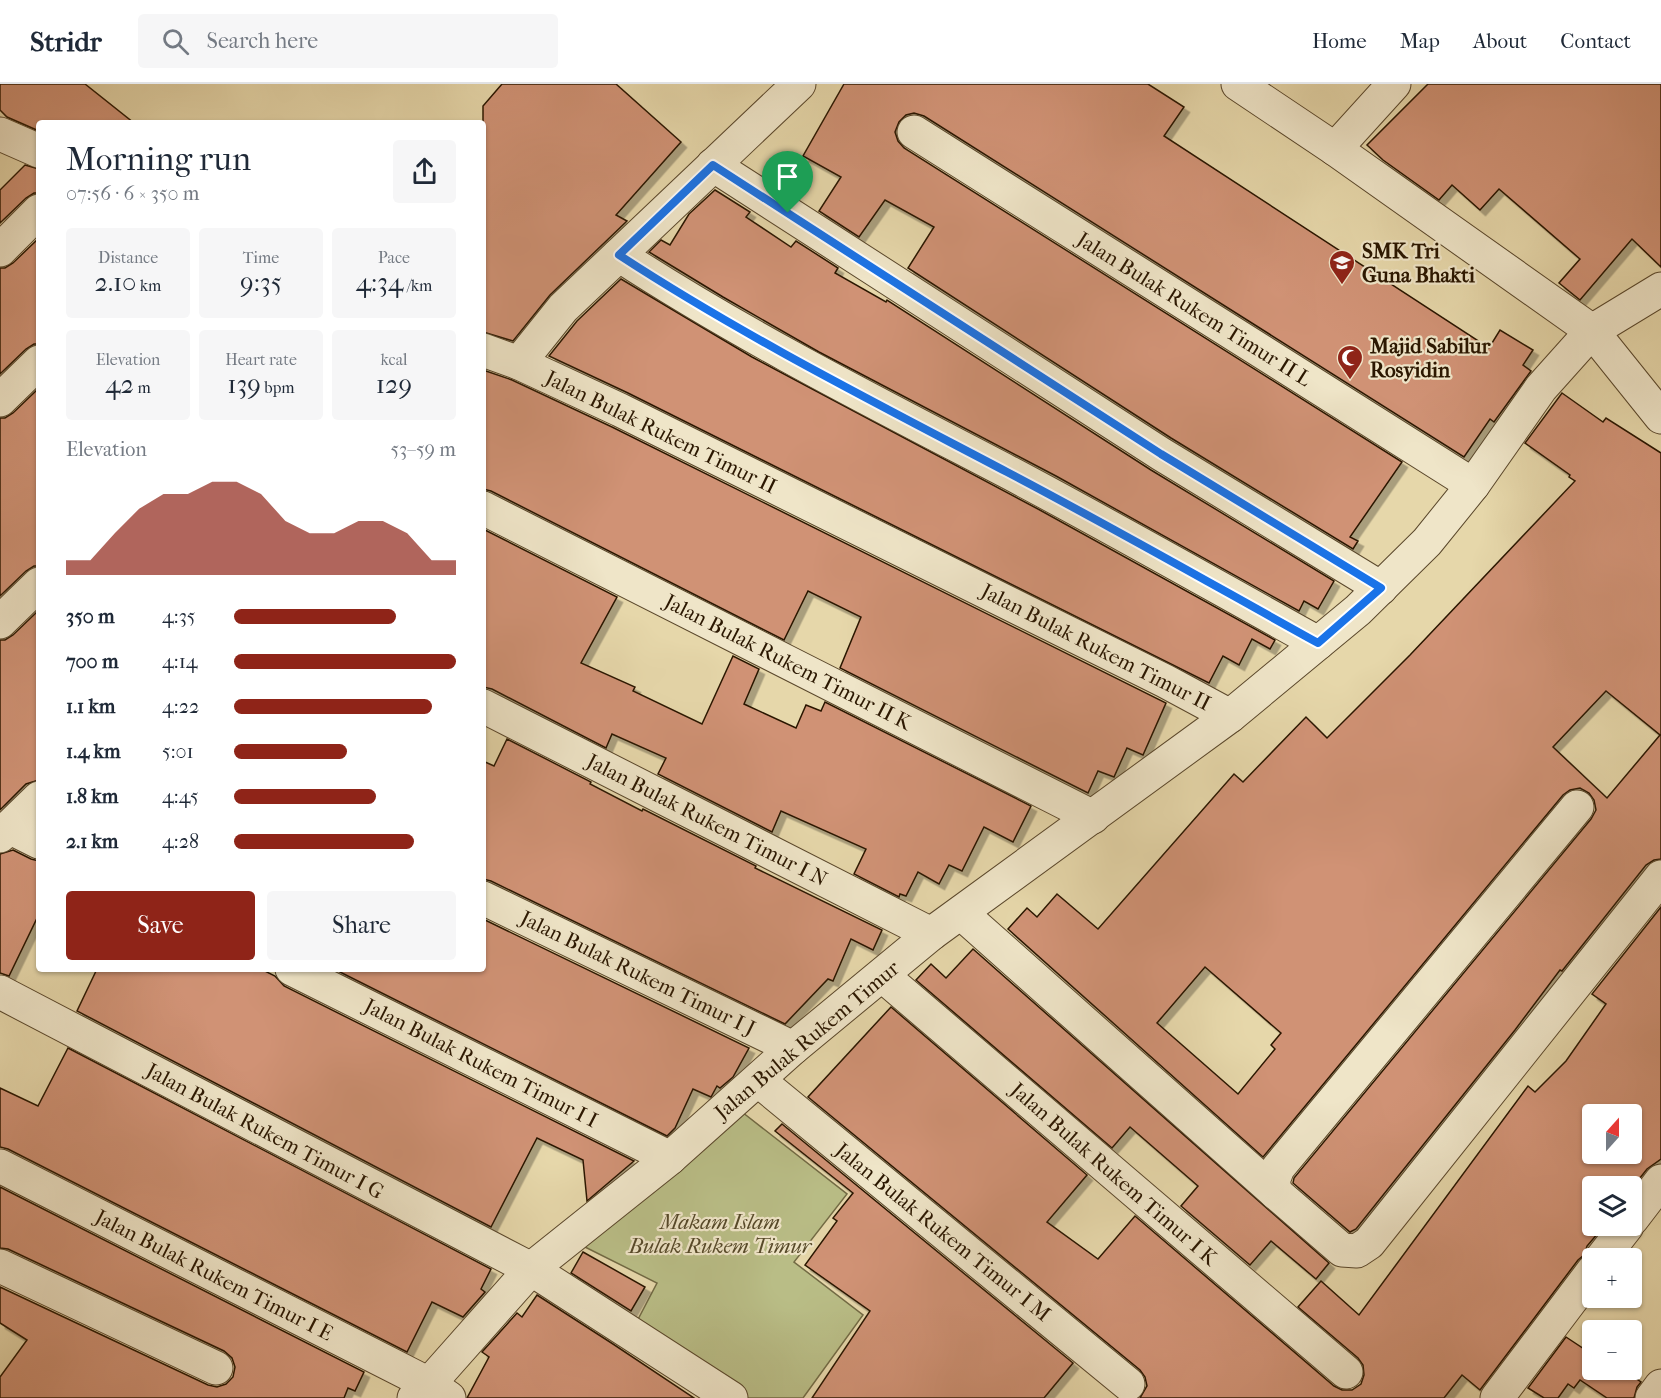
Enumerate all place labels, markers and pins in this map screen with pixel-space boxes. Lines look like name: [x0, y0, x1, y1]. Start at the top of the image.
pin: [762, 151, 813, 213]
place label: SMK Tri Guna Bhakti: [1362, 239, 1476, 287]
school or university icon: SMK Tri Guna Bhakti: [1327, 248, 1357, 286]
place label: Majid Sabilur Rosyidin: [1369, 334, 1491, 382]
mosque icon: Majid Sabilur Rosyidin: [1335, 343, 1365, 381]

